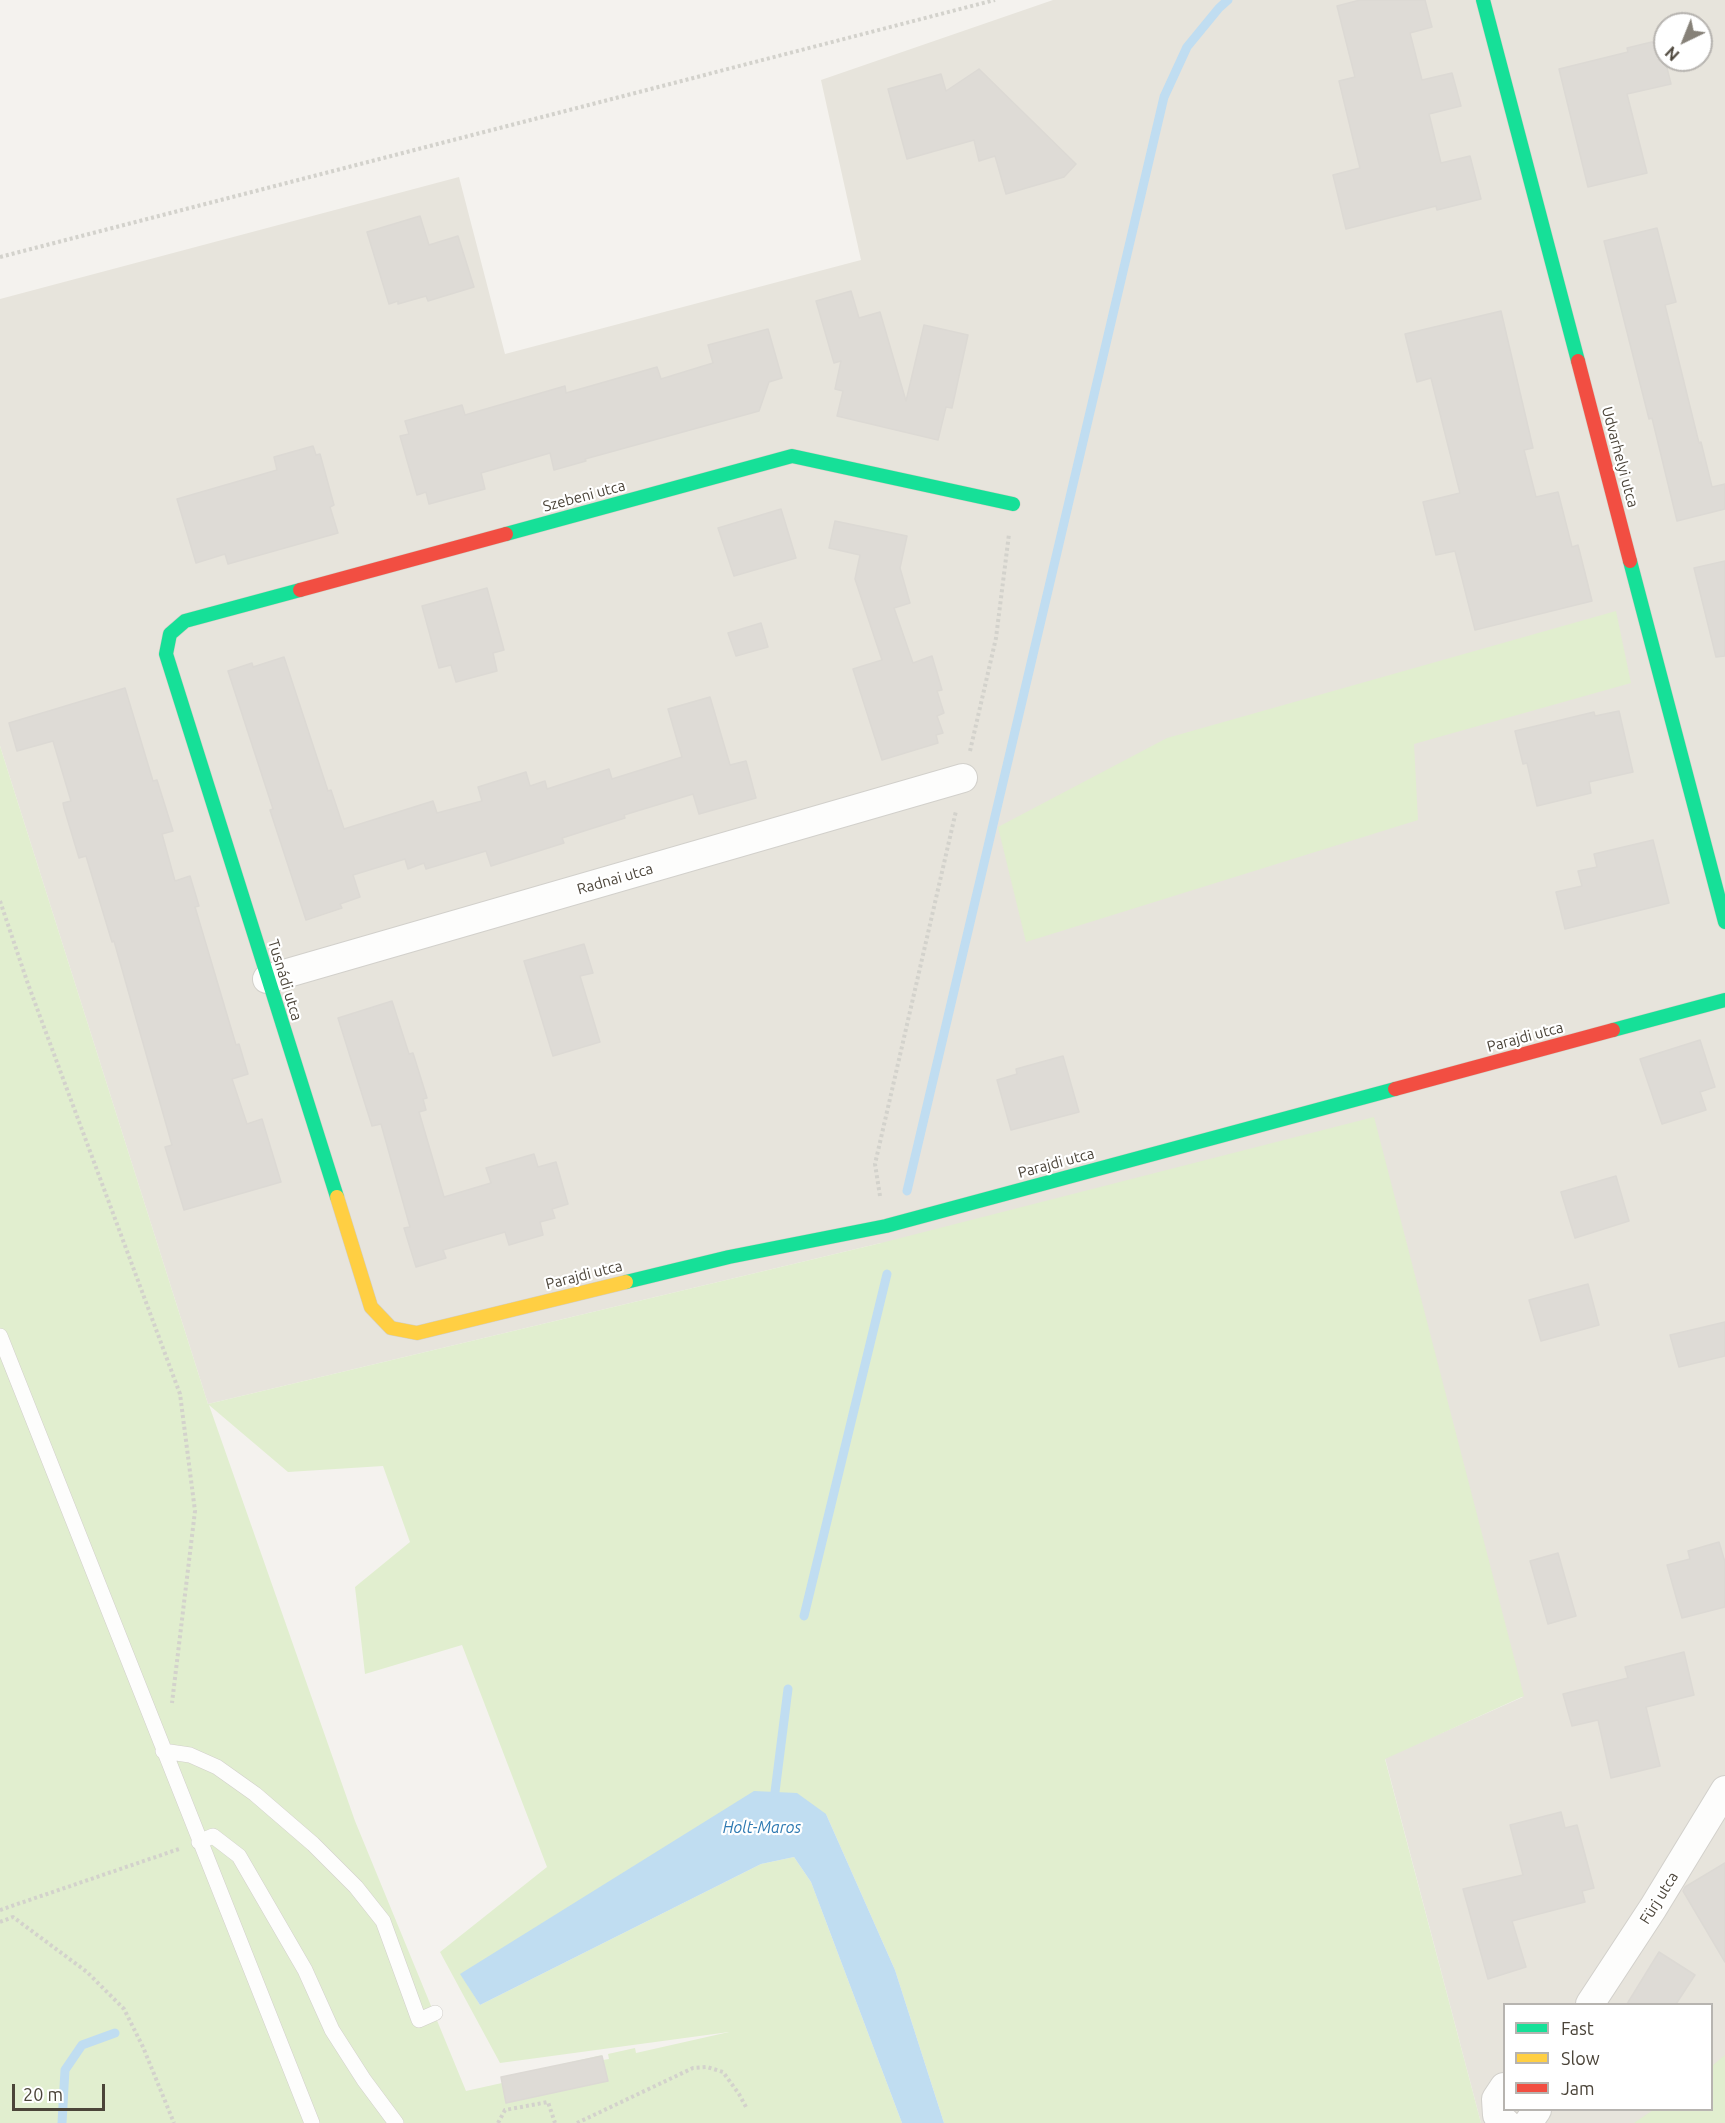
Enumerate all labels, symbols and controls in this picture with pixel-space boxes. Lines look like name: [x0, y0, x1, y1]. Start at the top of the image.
north arrow: [1653, 12, 1713, 72]
text: N: [1662, 43, 1683, 64]
street label: Udvarhelyi utca: [1598, 405, 1642, 509]
street label: Szebeni utca: [541, 476, 627, 516]
street label: Radnai utca: [575, 860, 655, 898]
street label: Tusnádi utca: [264, 937, 306, 1023]
street label: Parajdi utca: [1485, 1018, 1565, 1056]
street label: Parajdi utca: [1016, 1144, 1096, 1182]
street label: Parajdi utca: [544, 1257, 624, 1293]
water label: Holt-Maros: [723, 1818, 801, 1838]
street label: Fürj utca: [1636, 1869, 1682, 1927]
legend: [1503, 2003, 1713, 2111]
text: Fast: [1561, 2018, 1594, 2038]
text: Slow: [1561, 2048, 1600, 2068]
scale bar: [15, 2072, 108, 2110]
text: Jam: [1561, 2078, 1595, 2098]
text: 20 m: [23, 2084, 63, 2104]

